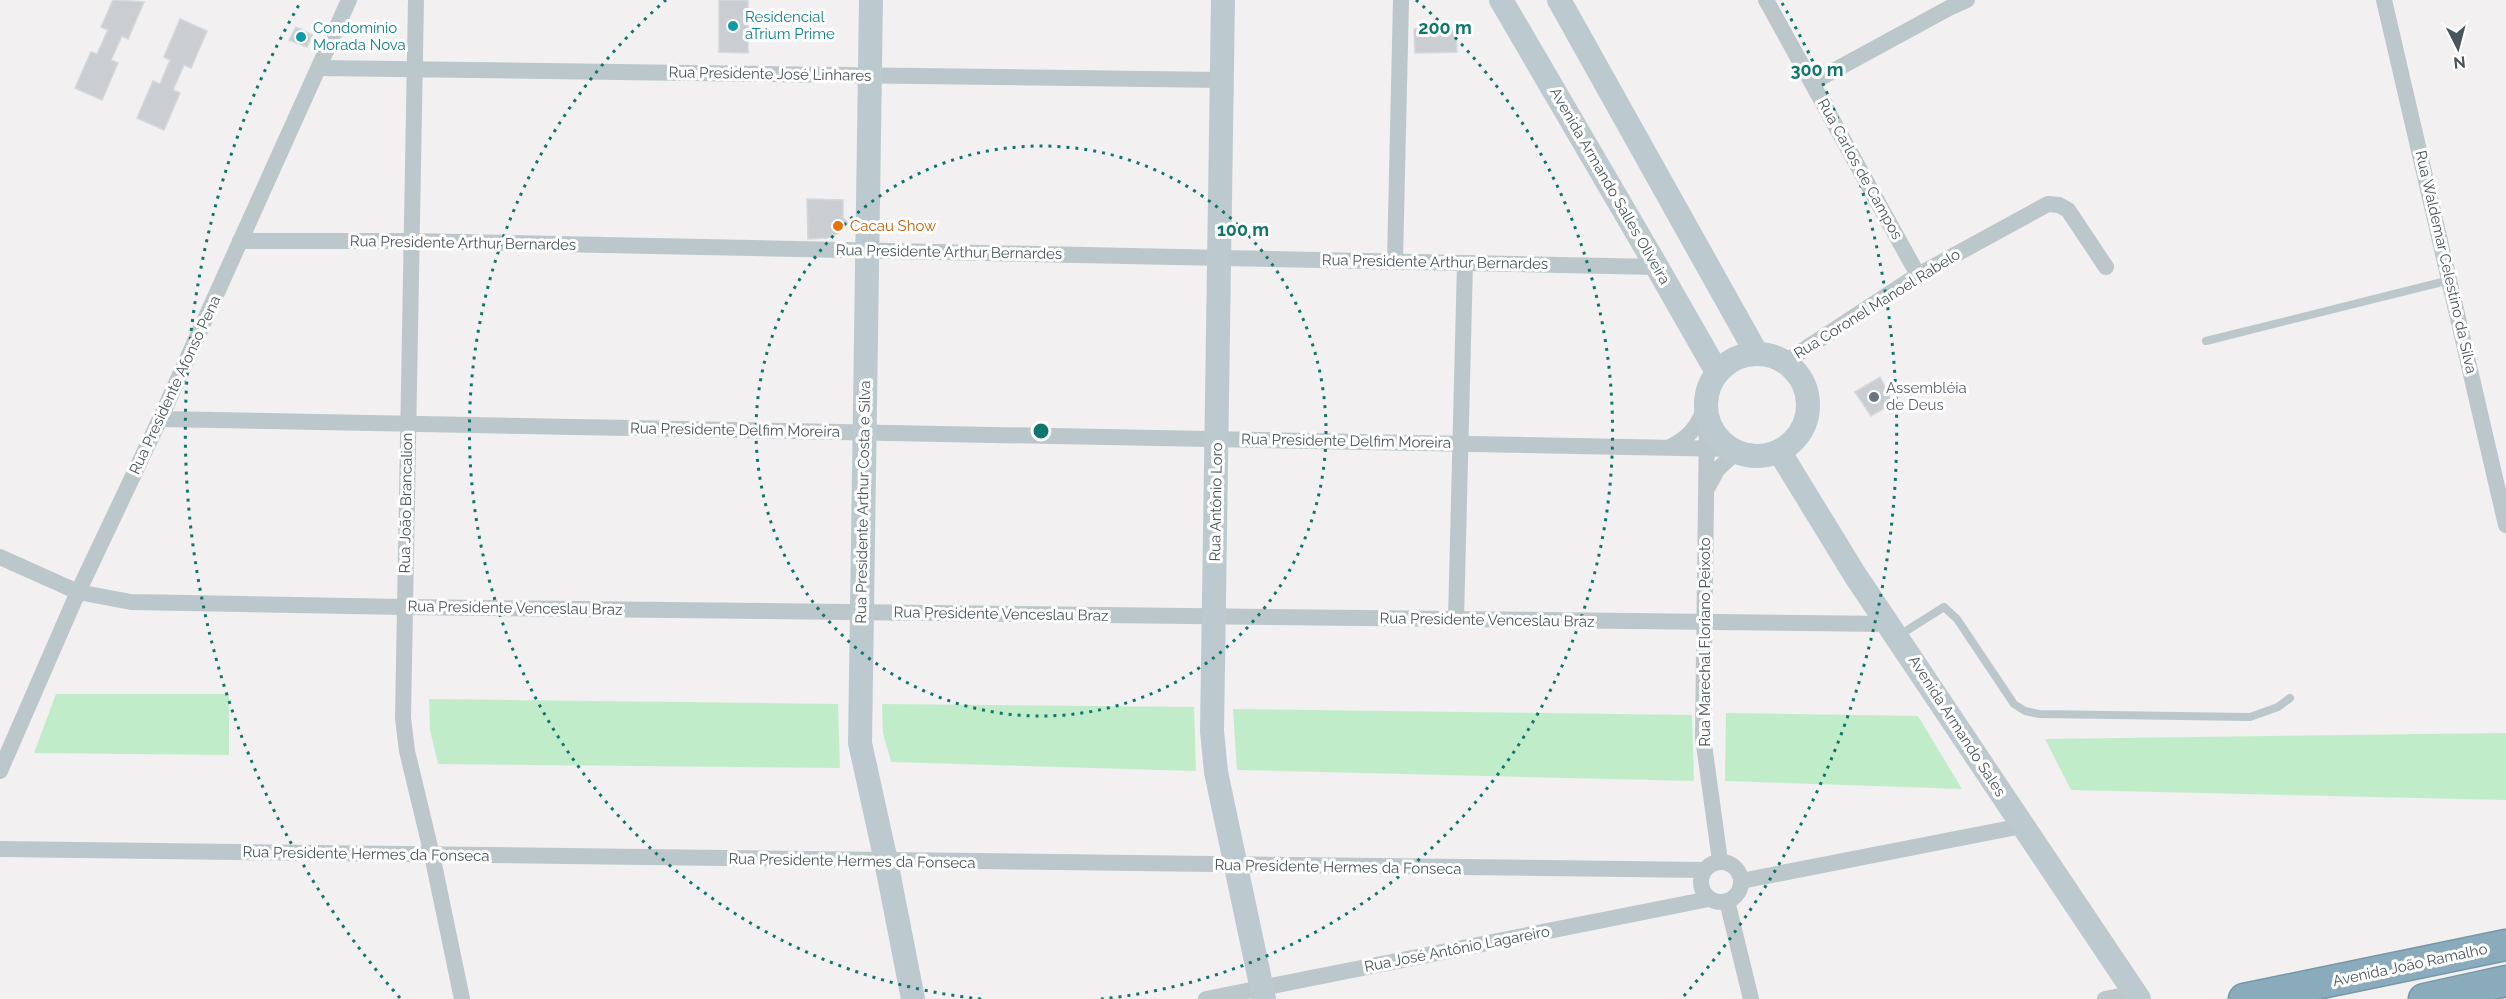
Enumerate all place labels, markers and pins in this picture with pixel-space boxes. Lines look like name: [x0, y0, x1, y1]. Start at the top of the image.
place label: Residencial aTrium Prime: [745, 8, 835, 43]
place label: Condomínio Morada Nova: [313, 19, 406, 54]
marker: Residencial aTrium Prime: [726, 19, 740, 33]
marker: Condomínio Morada Nova: [294, 30, 308, 44]
place label: Cacau Show: [850, 217, 936, 235]
marker: Cacau Show: [831, 219, 845, 233]
place label: Assembléia de Deus: [1886, 379, 1967, 414]
marker: Assembléia de Deus: [1867, 390, 1881, 404]
centre of rings: [1031, 421, 1051, 441]

